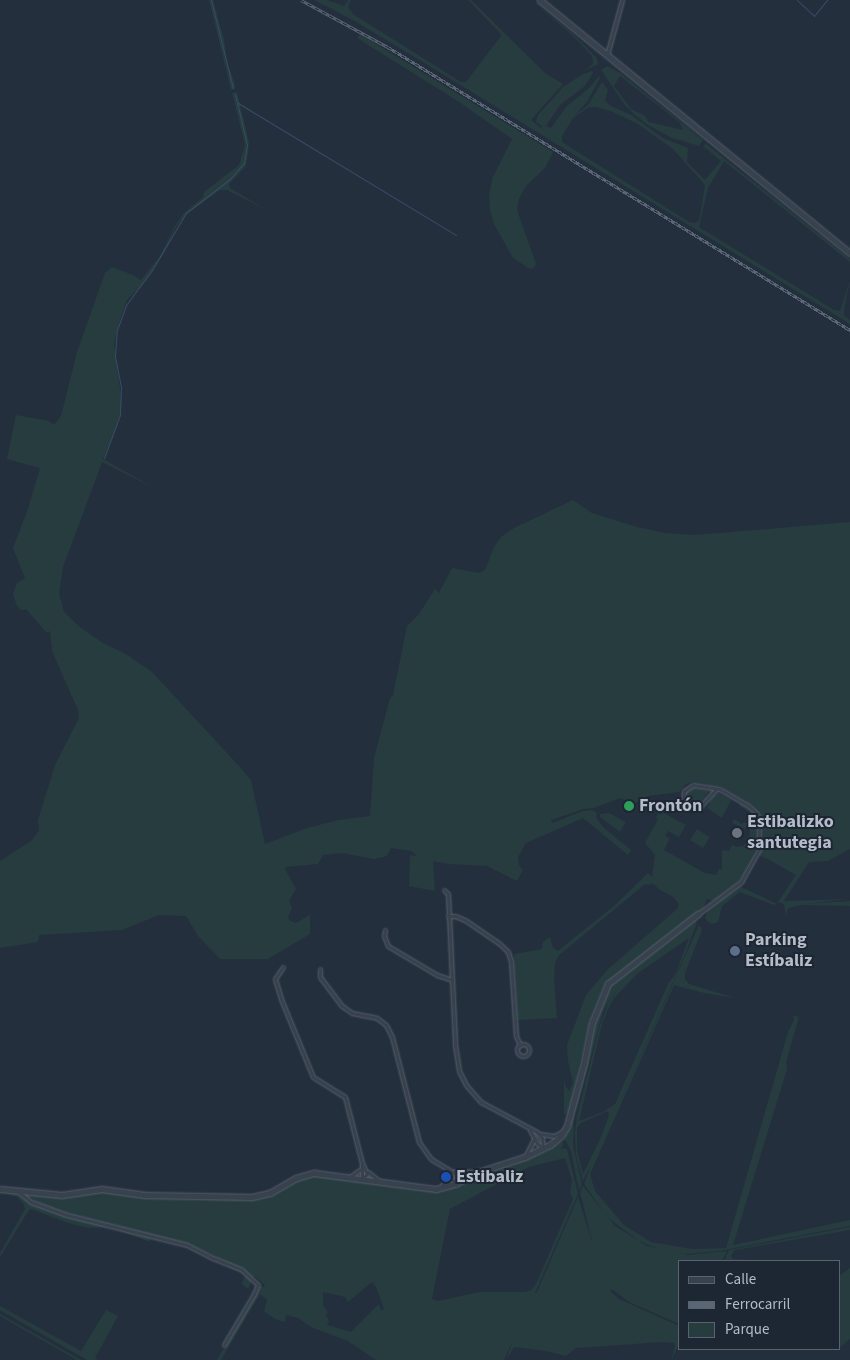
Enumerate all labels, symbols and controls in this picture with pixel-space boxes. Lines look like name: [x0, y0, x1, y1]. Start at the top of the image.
place label: Frontón: [639, 795, 702, 817]
marker: Frontón: [623, 800, 635, 812]
place label: Estibalizko santutegia: [747, 812, 834, 854]
marker: Estibalizko santutegia: [731, 827, 743, 839]
place label: Parking Estíbaliz: [745, 930, 812, 972]
marker: Parking Estíbaliz: [729, 945, 741, 957]
place label: Estibaliz: [456, 1166, 523, 1188]
marker: Estibaliz: [440, 1171, 452, 1183]
legend: [678, 1260, 840, 1350]
text: Calle: [725, 1269, 756, 1290]
text: Ferrocarril: [725, 1294, 790, 1315]
text: Parque: [725, 1319, 769, 1340]

